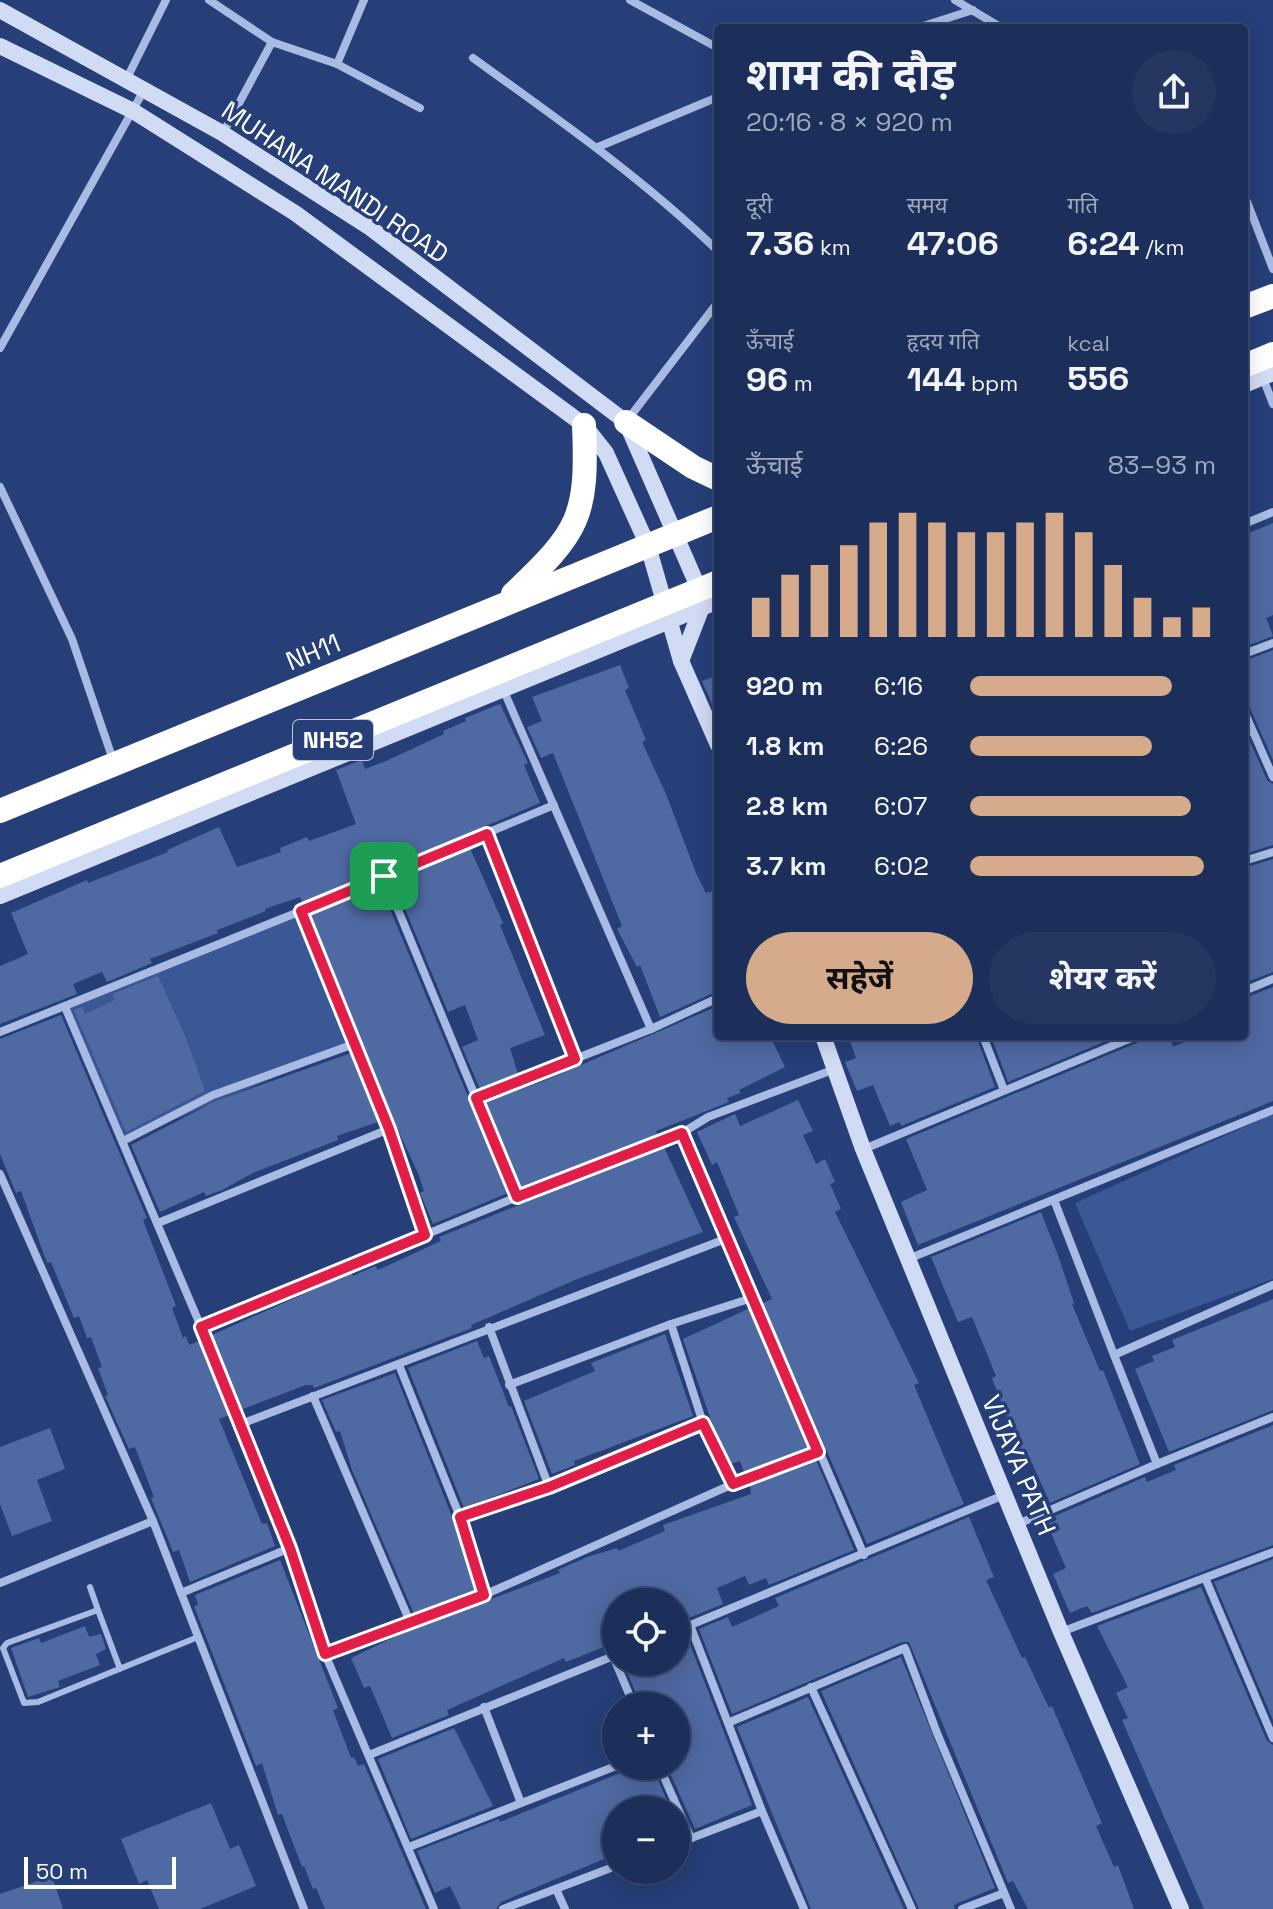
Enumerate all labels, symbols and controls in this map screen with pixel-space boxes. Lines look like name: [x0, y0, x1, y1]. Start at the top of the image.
text: शाम की दौड़: [746, 47, 956, 103]
button: share: [1132, 50, 1216, 134]
street label: MUHANA MANDI ROAD: [215, 93, 455, 271]
text: 20:16 · 8 × 920 m: [746, 105, 953, 139]
text: दूरी: [746, 191, 772, 219]
text: समय: [907, 191, 947, 219]
text: गति: [1067, 191, 1098, 219]
text: 7.36: [746, 222, 814, 265]
text: 47:06: [907, 222, 999, 265]
text: 6:24: [1067, 222, 1140, 265]
text: km: [814, 233, 851, 261]
text: /km: [1140, 233, 1184, 261]
text: ऊँचाई: [746, 327, 794, 355]
text: हृदय गति: [907, 327, 979, 355]
text: kcal: [1067, 329, 1110, 357]
text: 556: [1067, 357, 1129, 400]
text: 96: [746, 358, 788, 401]
text: 144: [907, 358, 965, 401]
text: m: [788, 369, 813, 397]
text: bpm: [965, 369, 1018, 397]
text: ऊँचाई: [746, 448, 802, 482]
text: 83–93 m: [1108, 448, 1216, 482]
street label: NH11: [281, 626, 345, 678]
text: 920 m: [746, 669, 823, 703]
text: 6:16: [874, 669, 923, 703]
road number: NH52: [293, 720, 373, 760]
text: 1.8 km: [746, 729, 825, 763]
text: 6:26: [874, 729, 928, 763]
text: 2.8 km: [746, 789, 828, 823]
text: 6:07: [874, 789, 927, 823]
pin: [350, 842, 418, 910]
text: 3.7 km: [746, 849, 827, 883]
text: 6:02: [874, 849, 929, 883]
icon: arrive: [362, 854, 406, 898]
button: सहेजें: [746, 932, 973, 1024]
button: शेयर करें: [989, 932, 1216, 1024]
street label: VIJAYA PATH: [974, 1390, 1064, 1540]
map controls: [602, 1588, 690, 1884]
button: locate: [602, 1588, 690, 1676]
button: +: [602, 1692, 690, 1780]
button: −: [602, 1796, 690, 1884]
scale bar: [24, 1853, 176, 1889]
text: 50 m: [36, 1857, 88, 1885]

